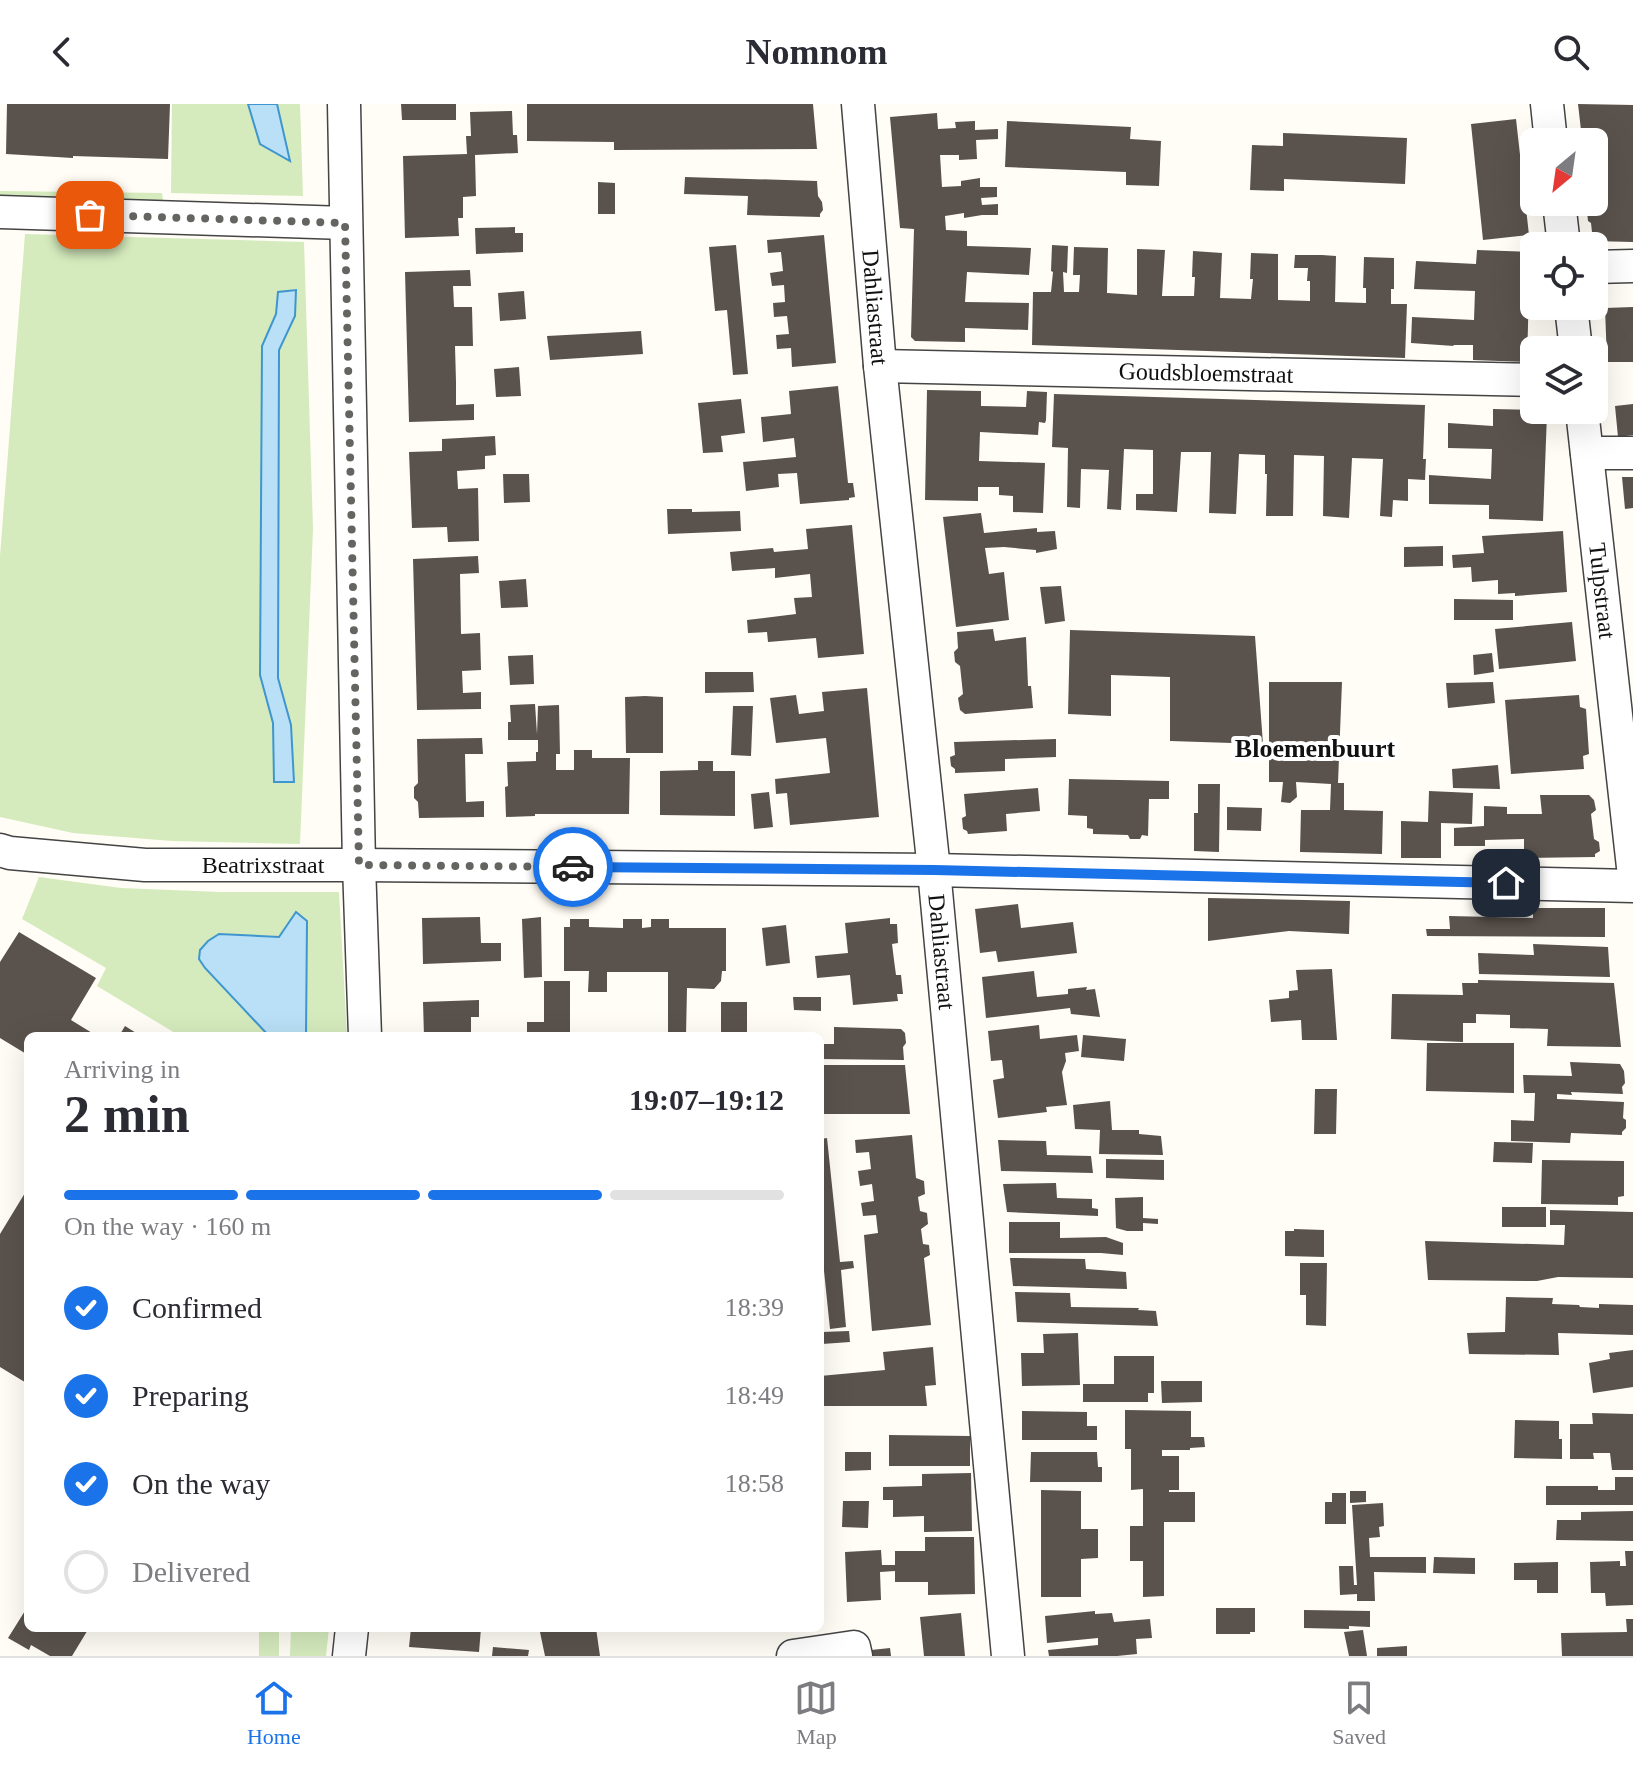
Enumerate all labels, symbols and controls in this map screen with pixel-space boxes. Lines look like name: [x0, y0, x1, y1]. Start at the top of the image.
icon: back: [40, 30, 84, 74]
icon: search: [1549, 30, 1593, 74]
text: Nomnom: [746, 32, 888, 72]
north arrow: [1520, 128, 1608, 216]
map controls: [1520, 128, 1608, 424]
pin: [56, 181, 124, 249]
icon: bag: [68, 193, 112, 237]
button: locate: [1520, 232, 1608, 320]
street label: Dahliastraat: [857, 248, 893, 366]
button: layers: [1520, 336, 1608, 424]
street label: Goudsbloemstraat: [1118, 358, 1294, 388]
street label: Tulpstraat: [1584, 541, 1620, 641]
district label: Bloemenbuurt: [1235, 734, 1396, 763]
courier: [533, 827, 613, 907]
icon: car: [551, 845, 595, 889]
pin: [1472, 849, 1540, 917]
street label: Beatrixstraat: [202, 852, 325, 878]
icon: home: [1484, 861, 1528, 905]
street label: Dahliastraat: [923, 893, 960, 1011]
text: Arriving in: [64, 1055, 180, 1084]
text: 19:07–19:12: [629, 1083, 784, 1116]
text: 2 min: [64, 1086, 190, 1143]
text: On the way · 160 m: [64, 1212, 271, 1241]
icon: check: [64, 1286, 108, 1330]
text: Confirmed: [132, 1291, 262, 1324]
text: 18:39: [725, 1293, 784, 1322]
icon: check: [64, 1374, 108, 1418]
text: Preparing: [132, 1379, 249, 1412]
text: 18:49: [725, 1381, 784, 1410]
icon: check: [64, 1462, 108, 1506]
text: On the way: [132, 1467, 270, 1500]
text: 18:58: [725, 1469, 784, 1498]
text: Delivered: [132, 1555, 250, 1588]
tab: Home: [247, 1676, 301, 1750]
tab: Map: [794, 1676, 838, 1750]
tab: Saved: [1332, 1676, 1386, 1750]

